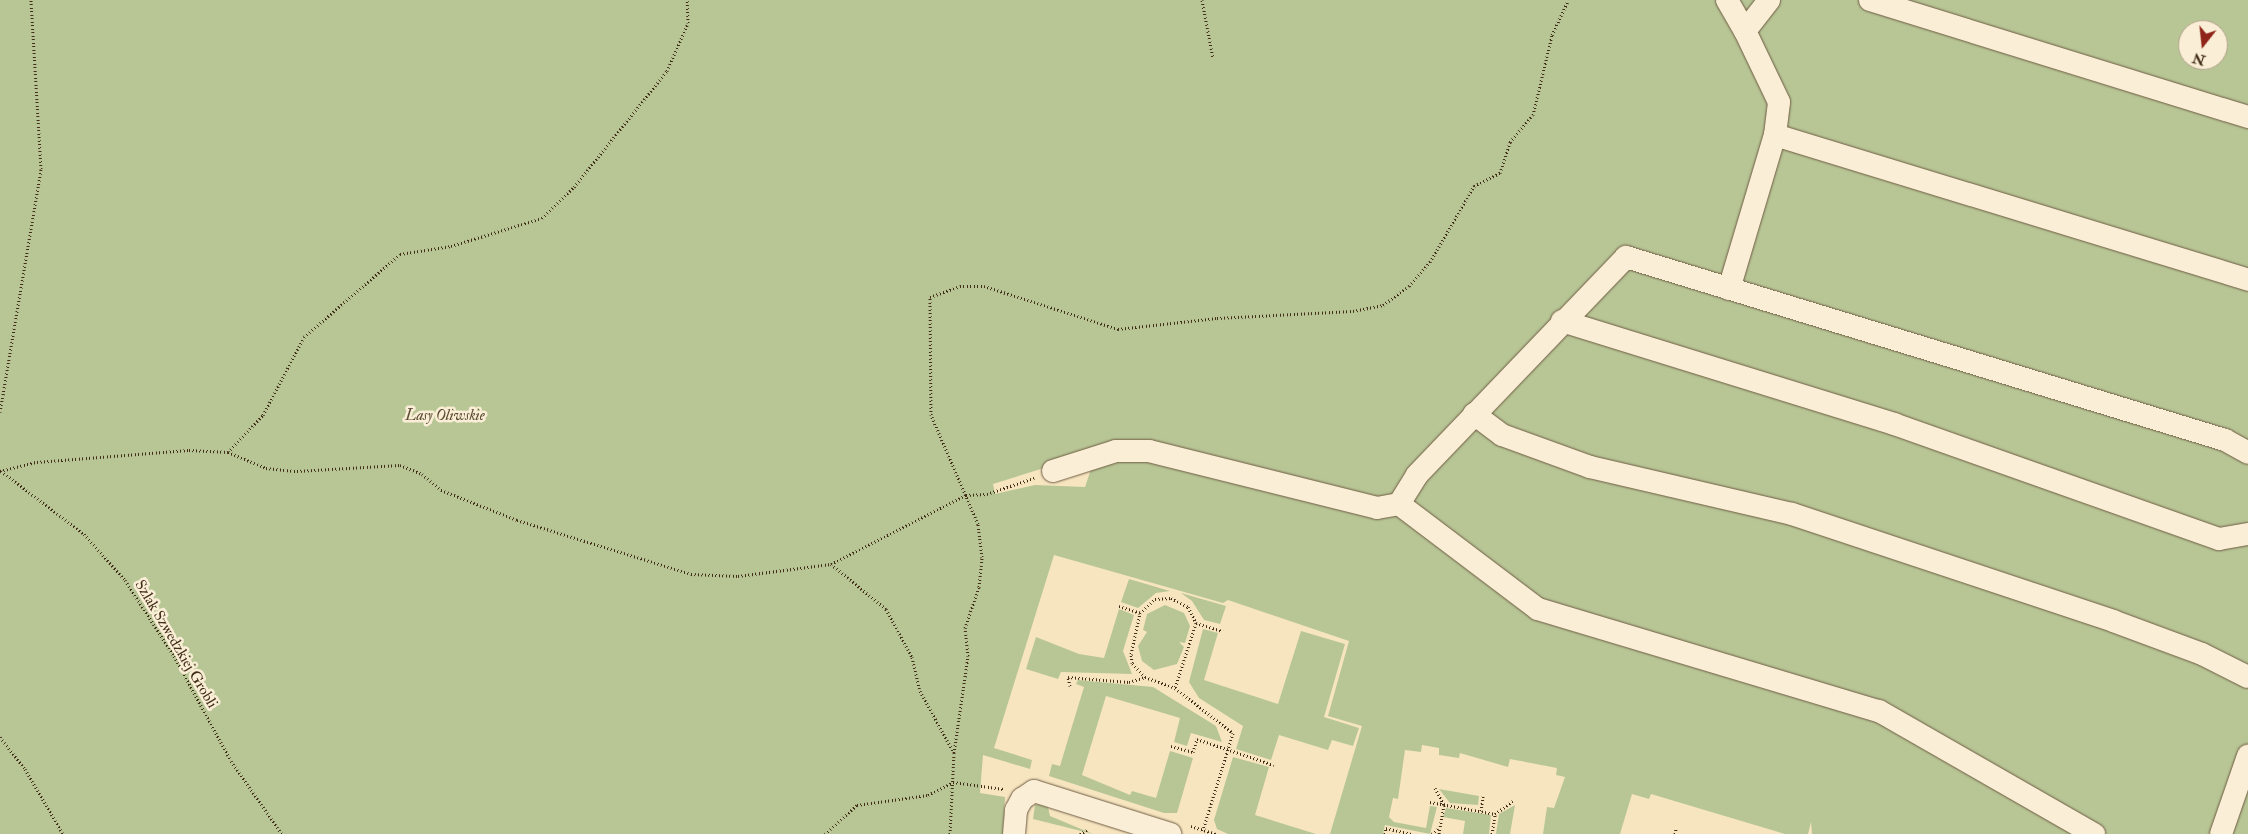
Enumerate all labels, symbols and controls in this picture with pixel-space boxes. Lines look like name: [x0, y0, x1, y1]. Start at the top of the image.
north arrow: [2178, 20, 2228, 70]
text: N: [2191, 49, 2207, 69]
park label: Lasy Oliwskie: [405, 407, 485, 425]
street label: Szlak Szwedzkiej Grobli: [131, 577, 221, 711]

